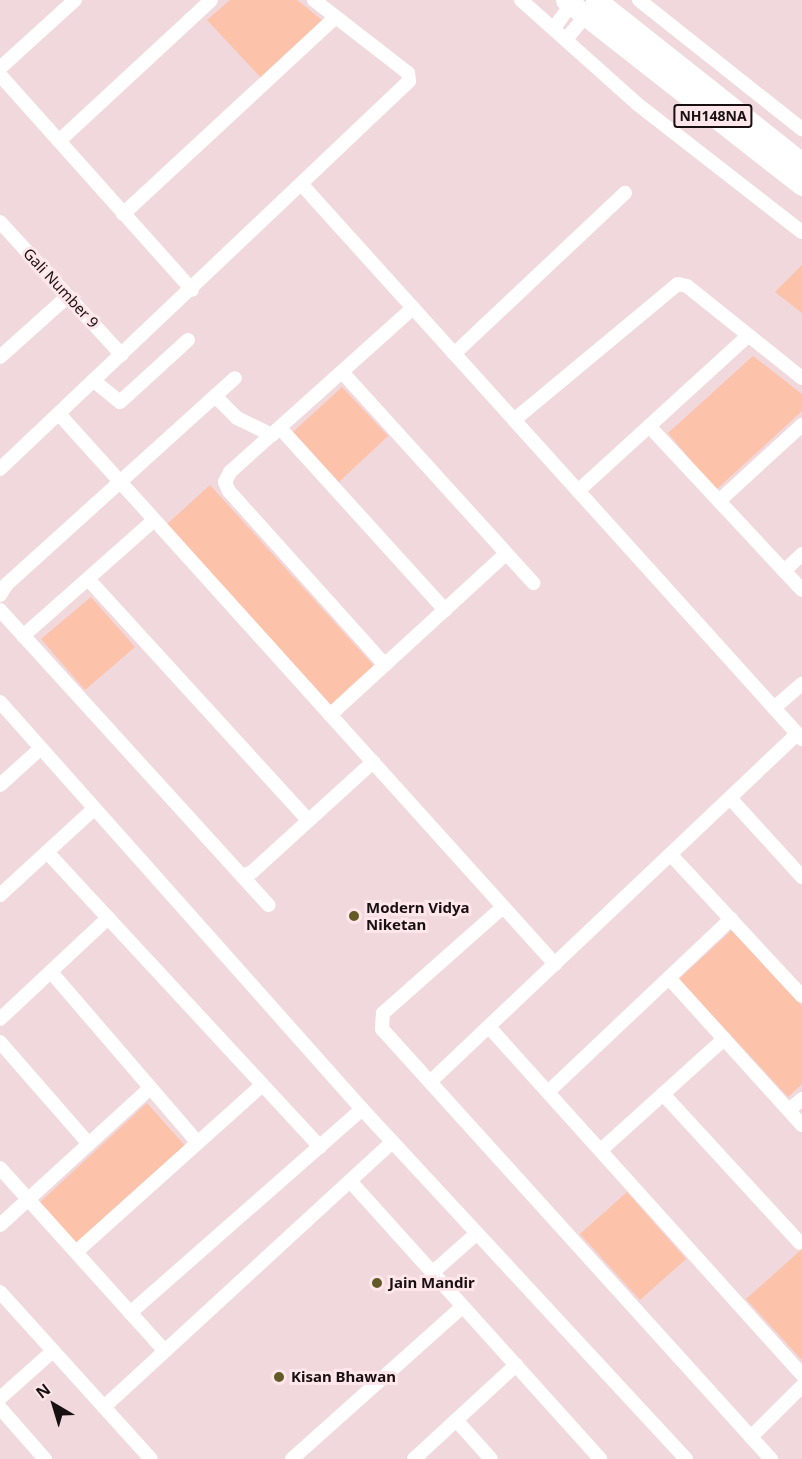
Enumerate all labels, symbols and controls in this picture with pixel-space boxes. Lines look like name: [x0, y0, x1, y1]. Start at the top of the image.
road number: NH148NA: [672, 105, 754, 127]
street label: Gali Number 9: [20, 245, 102, 331]
place label: Modern Vidya Niketan: [366, 898, 470, 933]
marker: Modern Vidya Niketan: [347, 909, 361, 923]
place label: Jain Mandir: [389, 1274, 475, 1292]
marker: Jain Mandir: [370, 1276, 384, 1290]
place label: Kisan Bhawan: [291, 1368, 396, 1386]
marker: Kisan Bhawan: [272, 1370, 286, 1384]
north arrow: [24, 1375, 84, 1435]
text: N: [31, 1378, 55, 1403]

